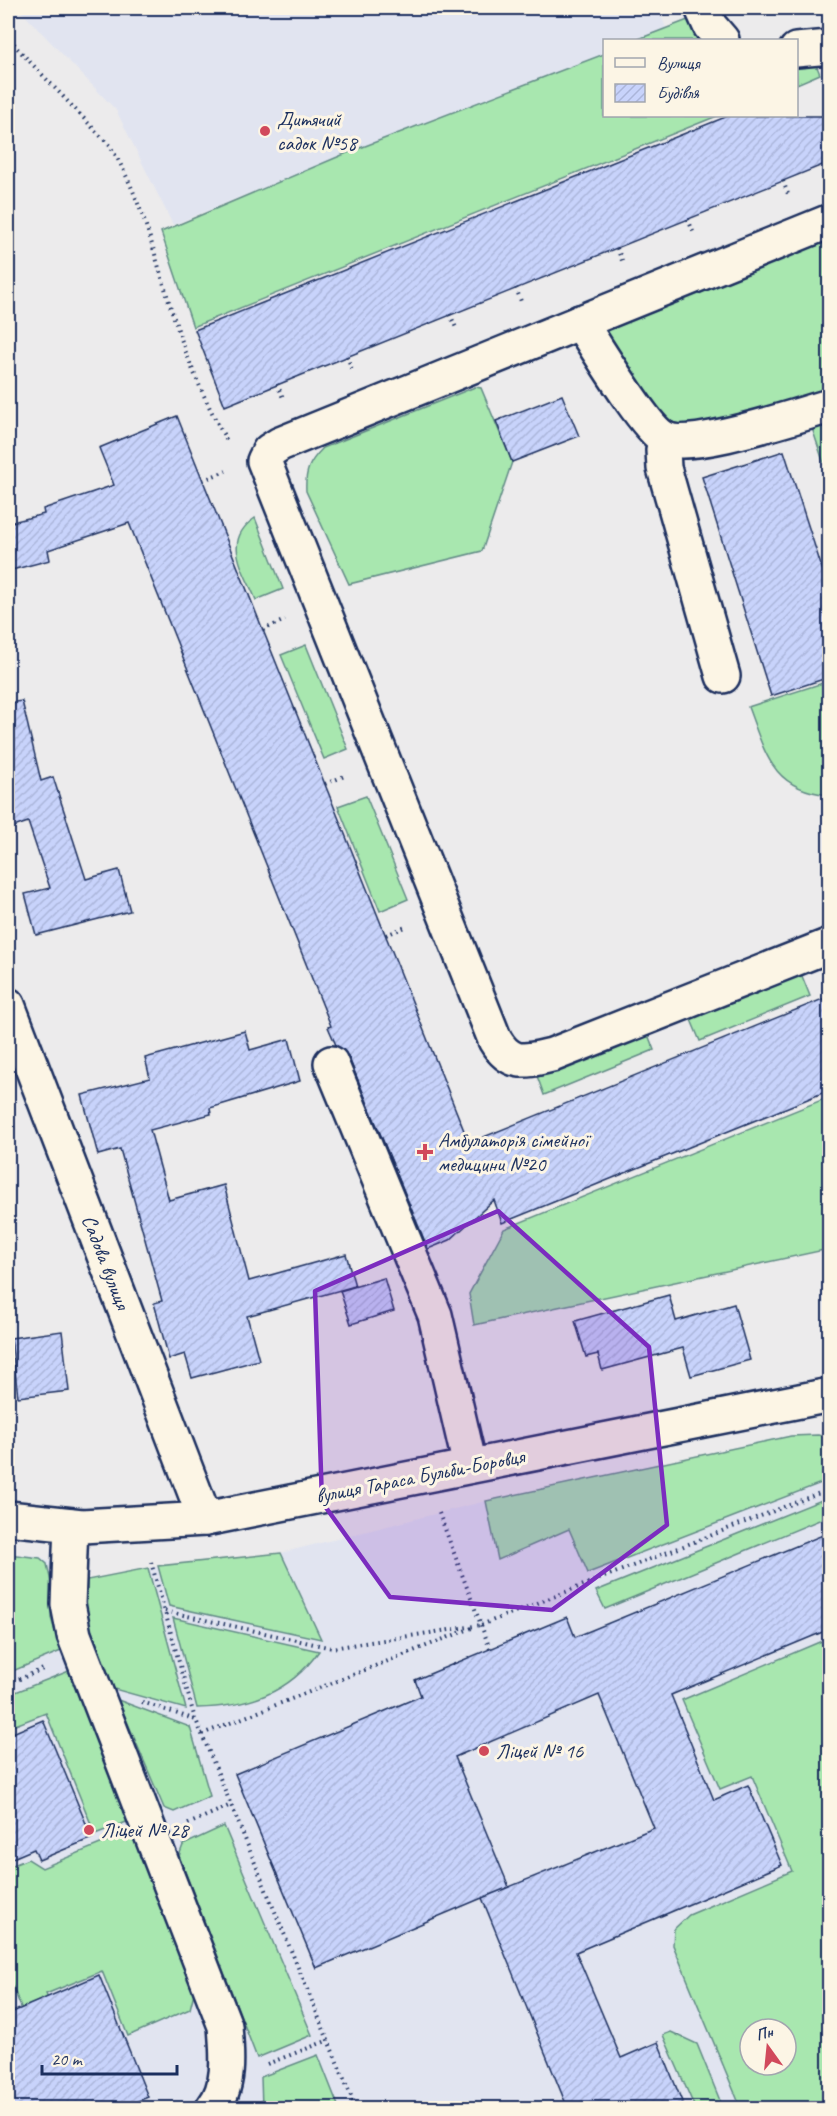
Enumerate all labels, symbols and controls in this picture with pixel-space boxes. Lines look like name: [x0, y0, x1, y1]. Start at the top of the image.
legend: [603, 39, 798, 117]
text: Вулиця: [657, 52, 701, 74]
text: Будівля: [657, 82, 700, 104]
place label: Дитячий садок №58: [277, 106, 359, 156]
marker: Дитячий садок №58: [258, 124, 272, 138]
place label: Амбулаторія сімейної медицини №20: [438, 1127, 592, 1177]
marker: Амбулаторія сімейної медицини №20: [416, 1143, 434, 1161]
street label: Садова вулиця: [76, 1211, 137, 1315]
street label: вулиця Тараса Бульби-Боровця: [313, 1443, 528, 1509]
place label: Ліцей № 16: [496, 1738, 584, 1764]
marker: Ліцей № 16: [477, 1744, 491, 1758]
place label: Ліцей № 28: [101, 1817, 191, 1843]
marker: Ліцей № 28: [82, 1823, 96, 1837]
north arrow: [738, 2017, 798, 2077]
text: Пн: [754, 2021, 776, 2045]
scale bar: [42, 2038, 177, 2076]
text: 20 m: [51, 2048, 84, 2070]

